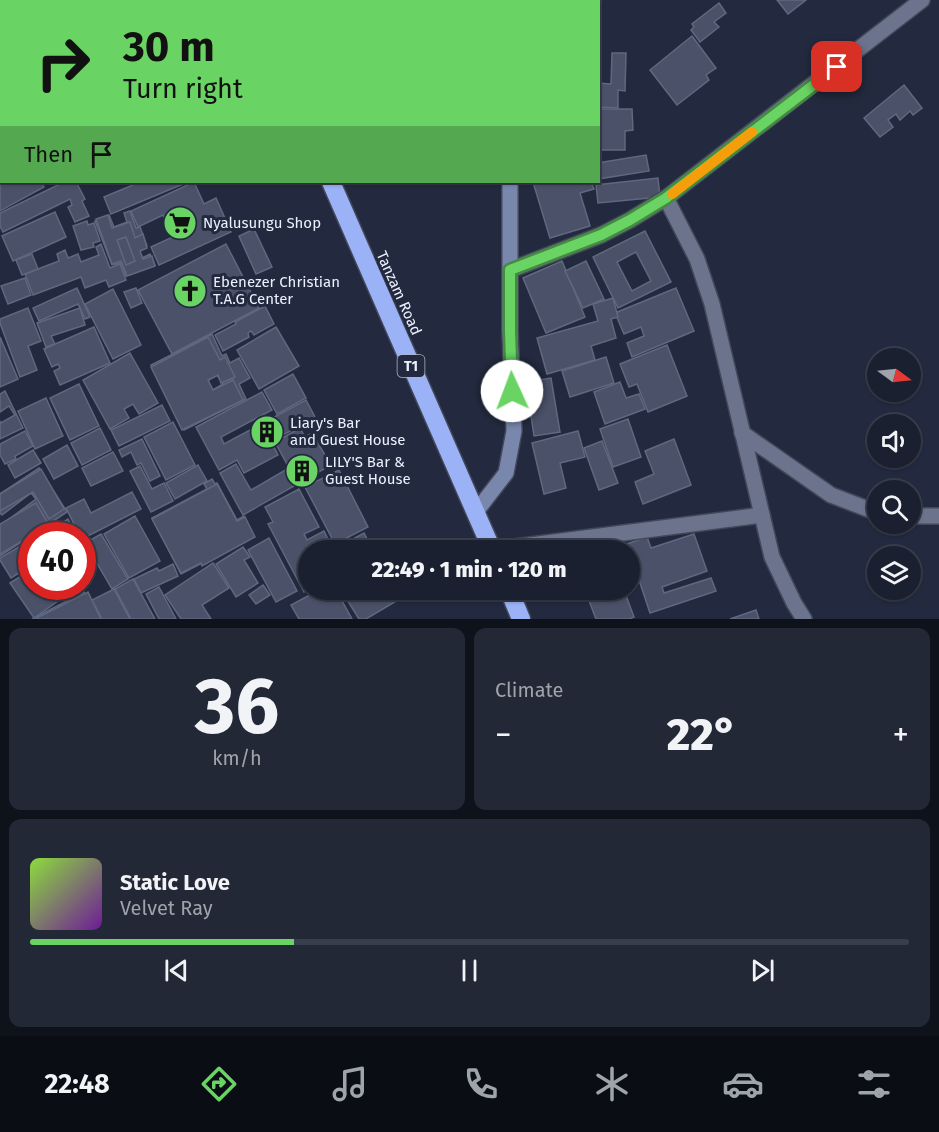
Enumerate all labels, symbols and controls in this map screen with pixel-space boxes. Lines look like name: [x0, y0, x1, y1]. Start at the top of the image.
text: 30 m: [123, 22, 215, 72]
icon: right: [24, 24, 102, 102]
pin: [811, 41, 862, 92]
icon: arrive: [820, 50, 853, 83]
text: Turn right: [123, 73, 243, 105]
icon: arrive: [85, 138, 118, 171]
text: Then: [24, 141, 73, 168]
supermarket icon: Nyalusungu Shop: [162, 205, 198, 241]
place label: Nyalusungu Shop: [203, 214, 321, 232]
street label: Tanzam Road: [373, 248, 425, 338]
church icon: Ebenezer Christian T.A.G Center: [172, 273, 208, 309]
place label: Ebenezer Christian T.A.G Center: [213, 273, 340, 308]
north arrow: [867, 348, 921, 402]
map controls: [867, 348, 921, 600]
road number: T1: [398, 355, 424, 377]
position arrow: [480, 359, 544, 423]
building icon: Liary's Bar and Guest House: [249, 414, 285, 450]
place label: Liary's Bar and Guest House: [290, 414, 406, 449]
button: sound: [867, 414, 921, 468]
building icon: LILY'S Bar & Guest House: [284, 453, 320, 489]
place label: LILY'S Bar & Guest House: [325, 453, 411, 488]
button: search: [867, 480, 921, 534]
speed limit sign: 40: [18, 522, 96, 600]
button: layers: [867, 546, 921, 600]
text: 22:49 · 1 min · 120 m: [372, 556, 566, 583]
text: 36: [195, 660, 279, 754]
text: Climate: [495, 678, 563, 702]
text: 22°: [667, 708, 737, 762]
text: −: [495, 715, 512, 755]
text: +: [893, 715, 909, 755]
text: km/h: [212, 746, 262, 770]
text: Static Love: [120, 869, 230, 896]
text: Velvet Ray: [120, 896, 213, 920]
icon: previous: [160, 954, 193, 987]
icon: pause: [453, 954, 486, 987]
icon: next: [746, 954, 779, 987]
icon: directions: [198, 1063, 240, 1105]
icon: music: [329, 1063, 371, 1105]
icon: phone: [460, 1063, 502, 1105]
icon: climate: [591, 1063, 633, 1105]
icon: car: [722, 1063, 764, 1105]
icon: filters: [853, 1063, 895, 1105]
text: 22:48: [44, 1068, 110, 1100]

